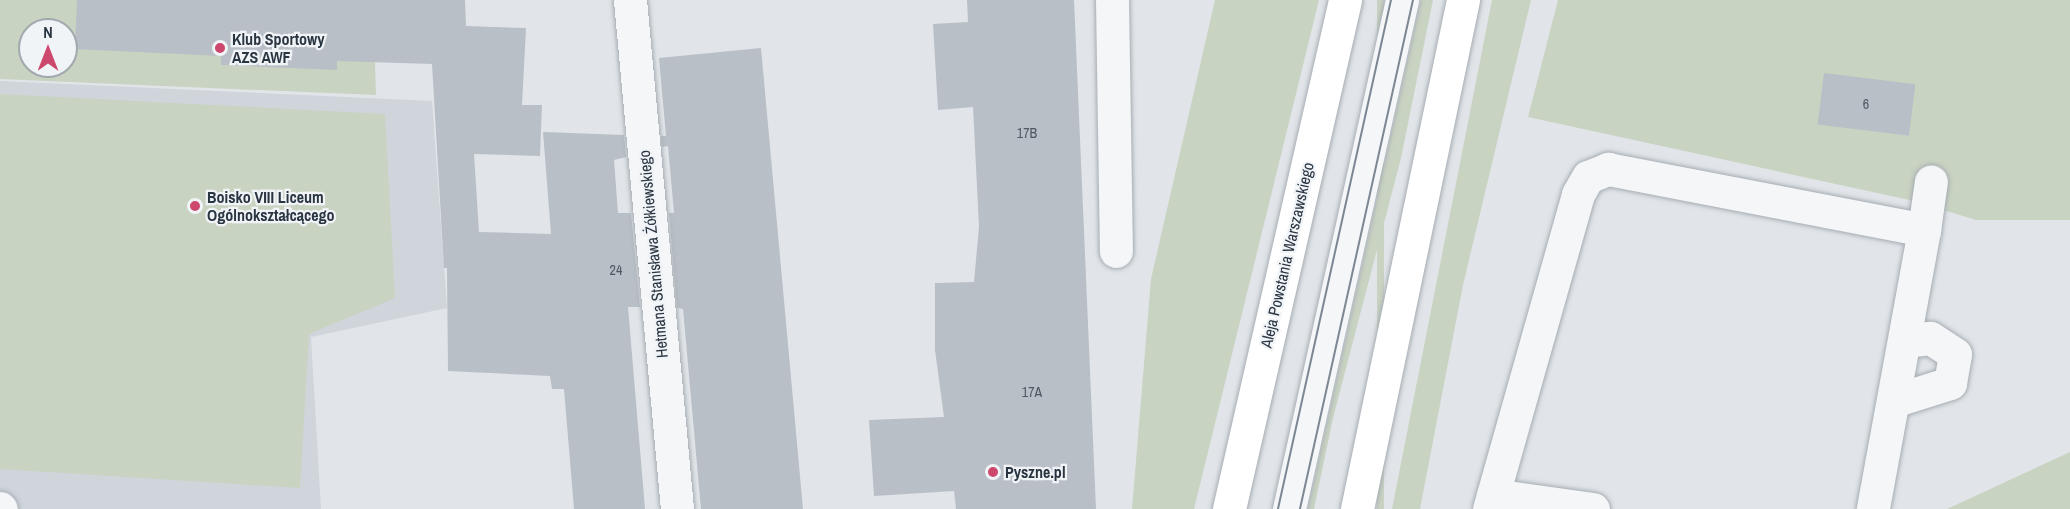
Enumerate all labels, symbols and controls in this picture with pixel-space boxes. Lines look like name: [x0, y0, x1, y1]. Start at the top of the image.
north arrow: [18, 18, 78, 78]
text: N: [43, 21, 53, 43]
place label: Klub Sportowy AZS AWF: [232, 29, 325, 67]
marker: Klub Sportowy AZS AWF: [213, 41, 227, 55]
house number: 6: [1863, 96, 1869, 112]
house number: 17B: [1017, 125, 1037, 141]
street label: Hetmana Stanisława Żółkiewskiego: [634, 149, 672, 359]
street label: Aleja Powstania Warszawskiego: [1256, 160, 1318, 350]
place label: Boisko VIII Liceum Ogólnokształcącego: [207, 187, 335, 225]
marker: Boisko VIII Liceum Ogólnokształcącego: [188, 199, 202, 213]
house number: 24: [610, 262, 622, 278]
house number: 17A: [1022, 384, 1042, 400]
place label: Pyszne.pl: [1005, 462, 1066, 482]
marker: Pyszne.pl: [986, 465, 1000, 479]

